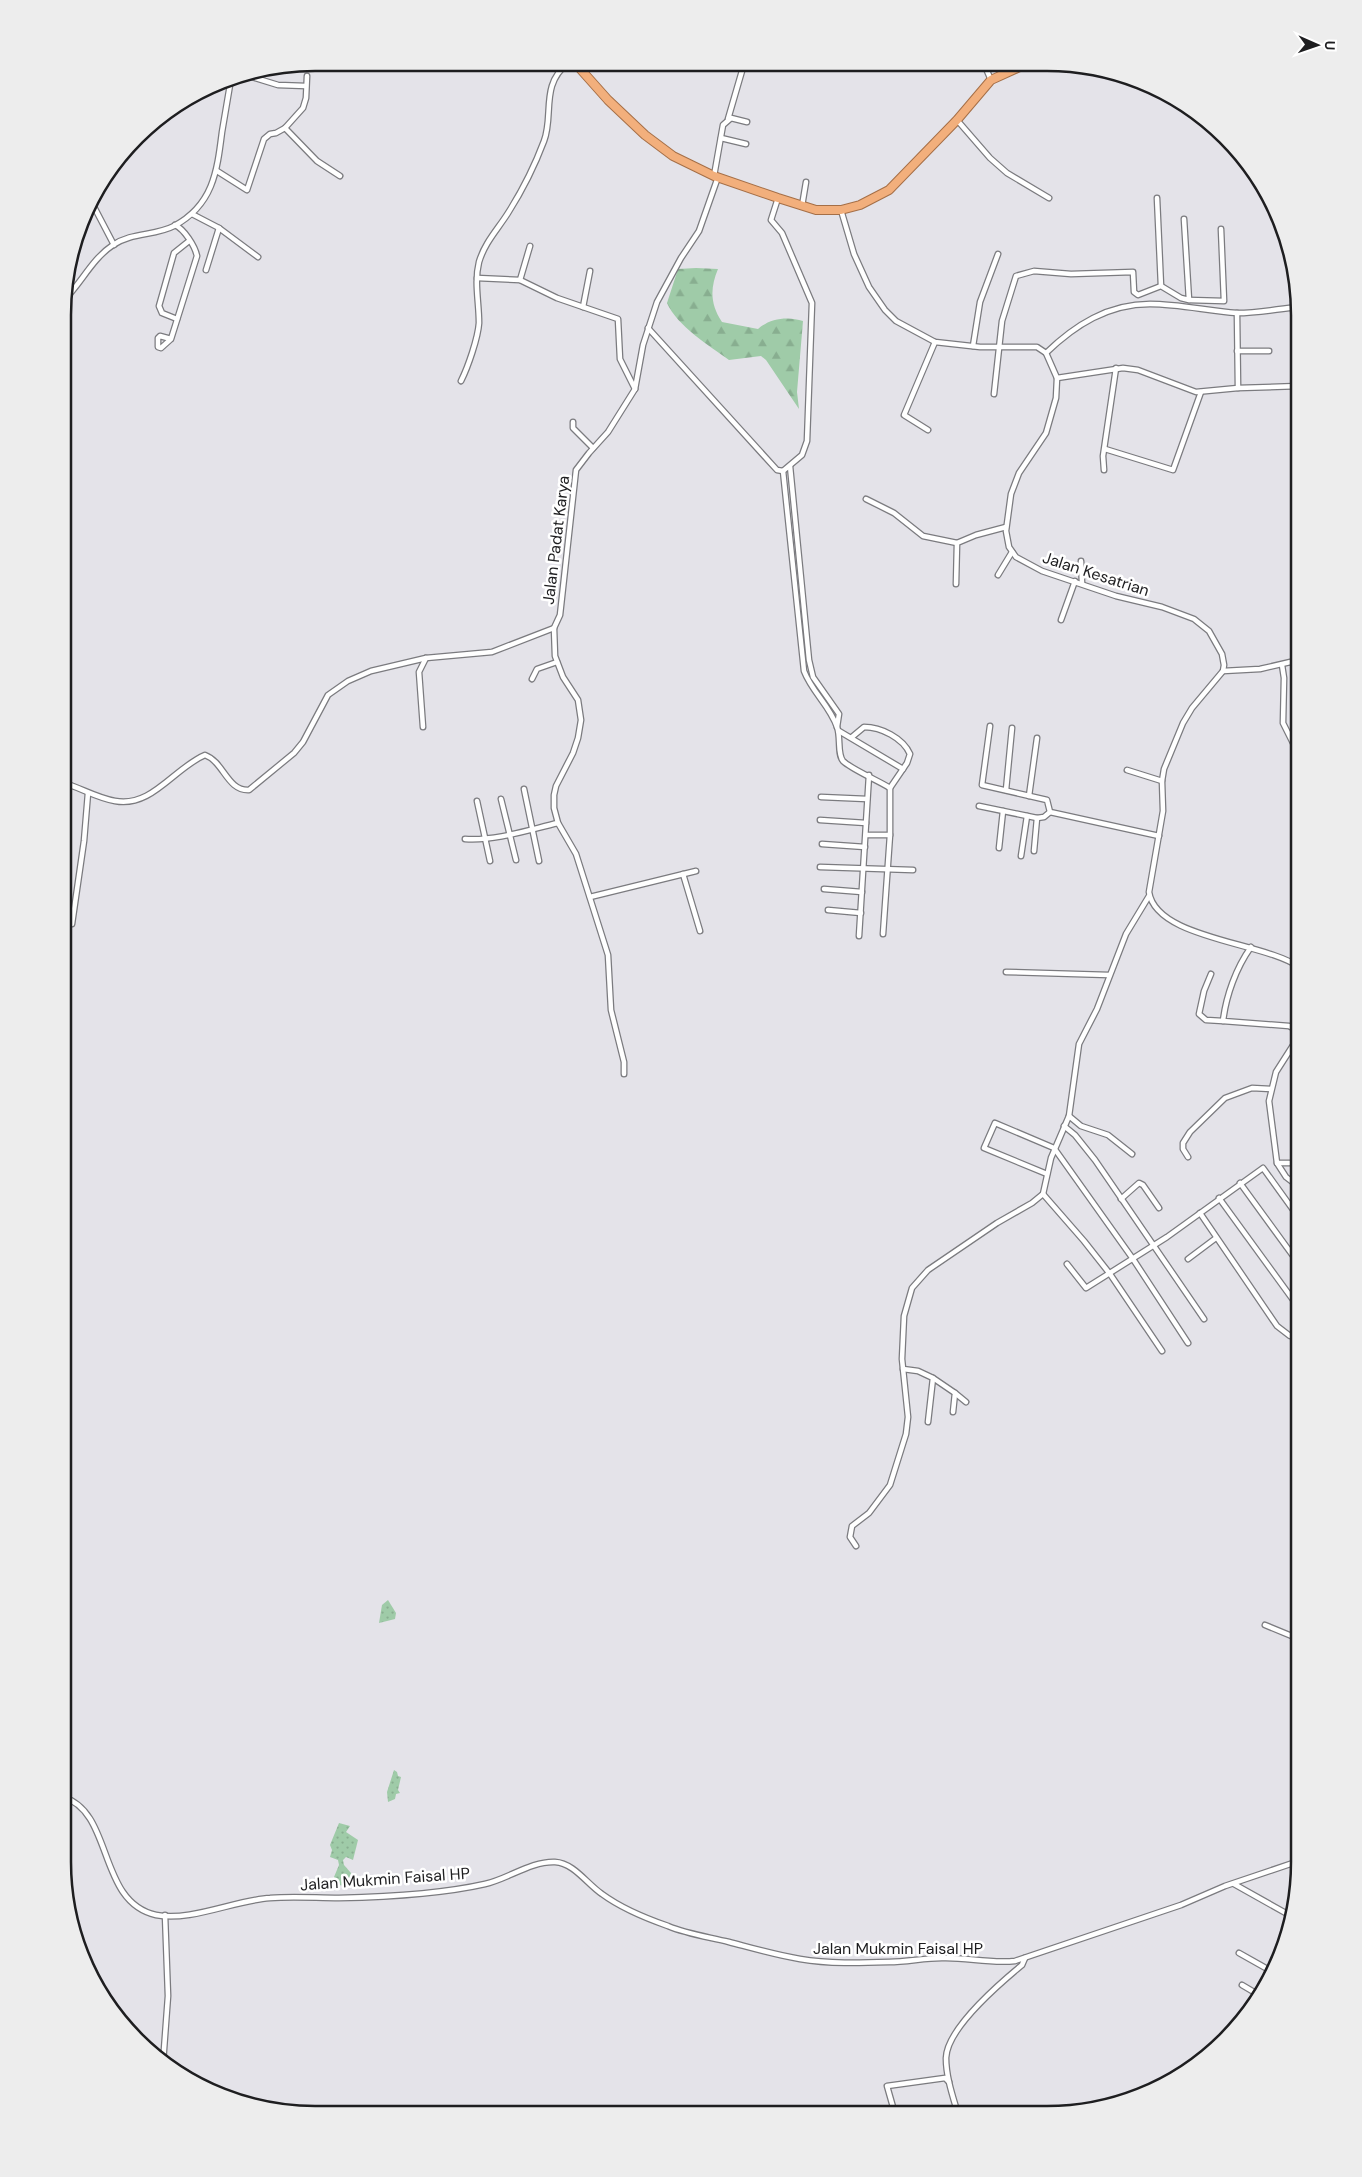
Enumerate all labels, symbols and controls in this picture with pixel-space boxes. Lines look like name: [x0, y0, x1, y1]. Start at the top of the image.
north arrow: [1292, 20, 1342, 70]
text: U: [1321, 40, 1339, 51]
street label: Jalan Padat Karya: [538, 474, 574, 606]
street label: Jalan Kesatrian: [1040, 547, 1152, 601]
street label: Jalan Mukmin Faisal HP: [299, 1863, 471, 1895]
street label: Jalan Mukmin Faisal HP: [813, 1938, 983, 1959]

